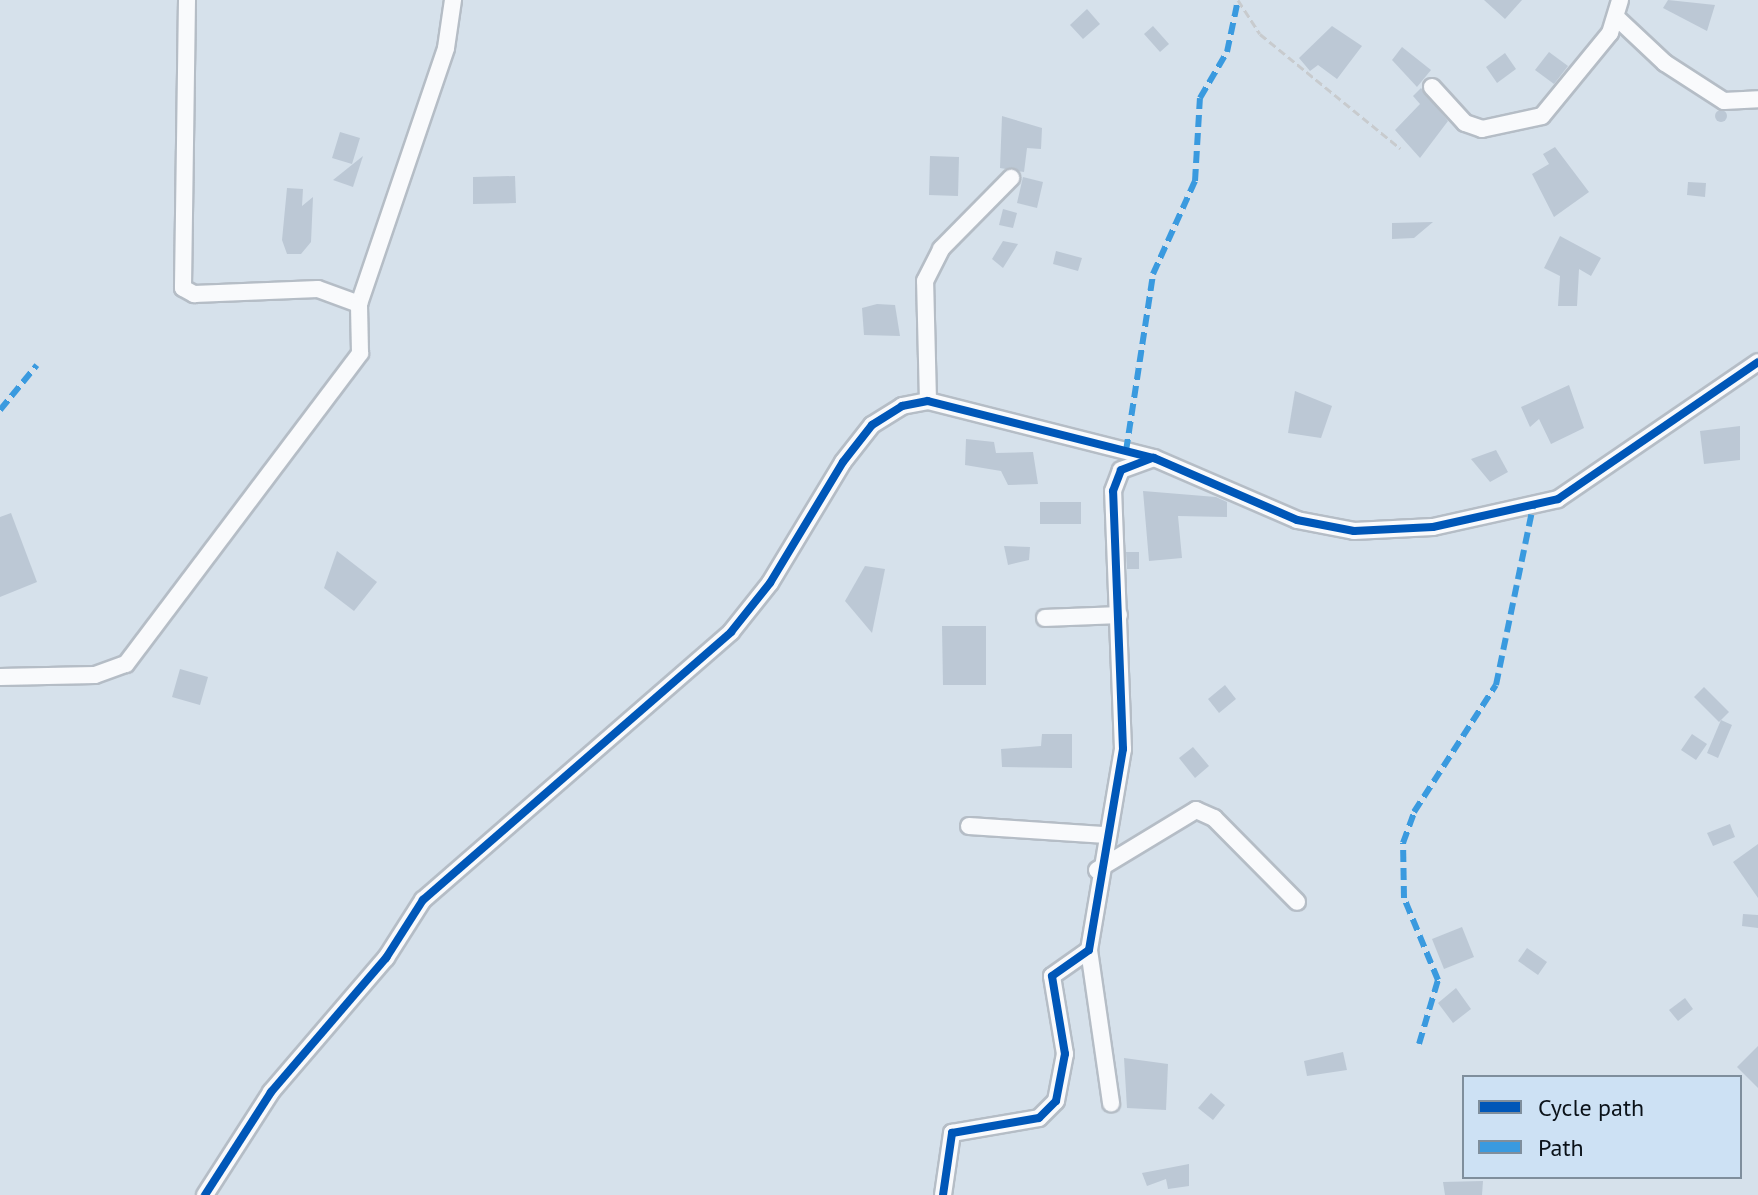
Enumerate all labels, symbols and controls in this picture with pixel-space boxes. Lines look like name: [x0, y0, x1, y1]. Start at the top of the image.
legend: [1462, 1075, 1742, 1179]
text: Cycle path: [1538, 1092, 1644, 1123]
text: Path: [1538, 1132, 1584, 1163]

